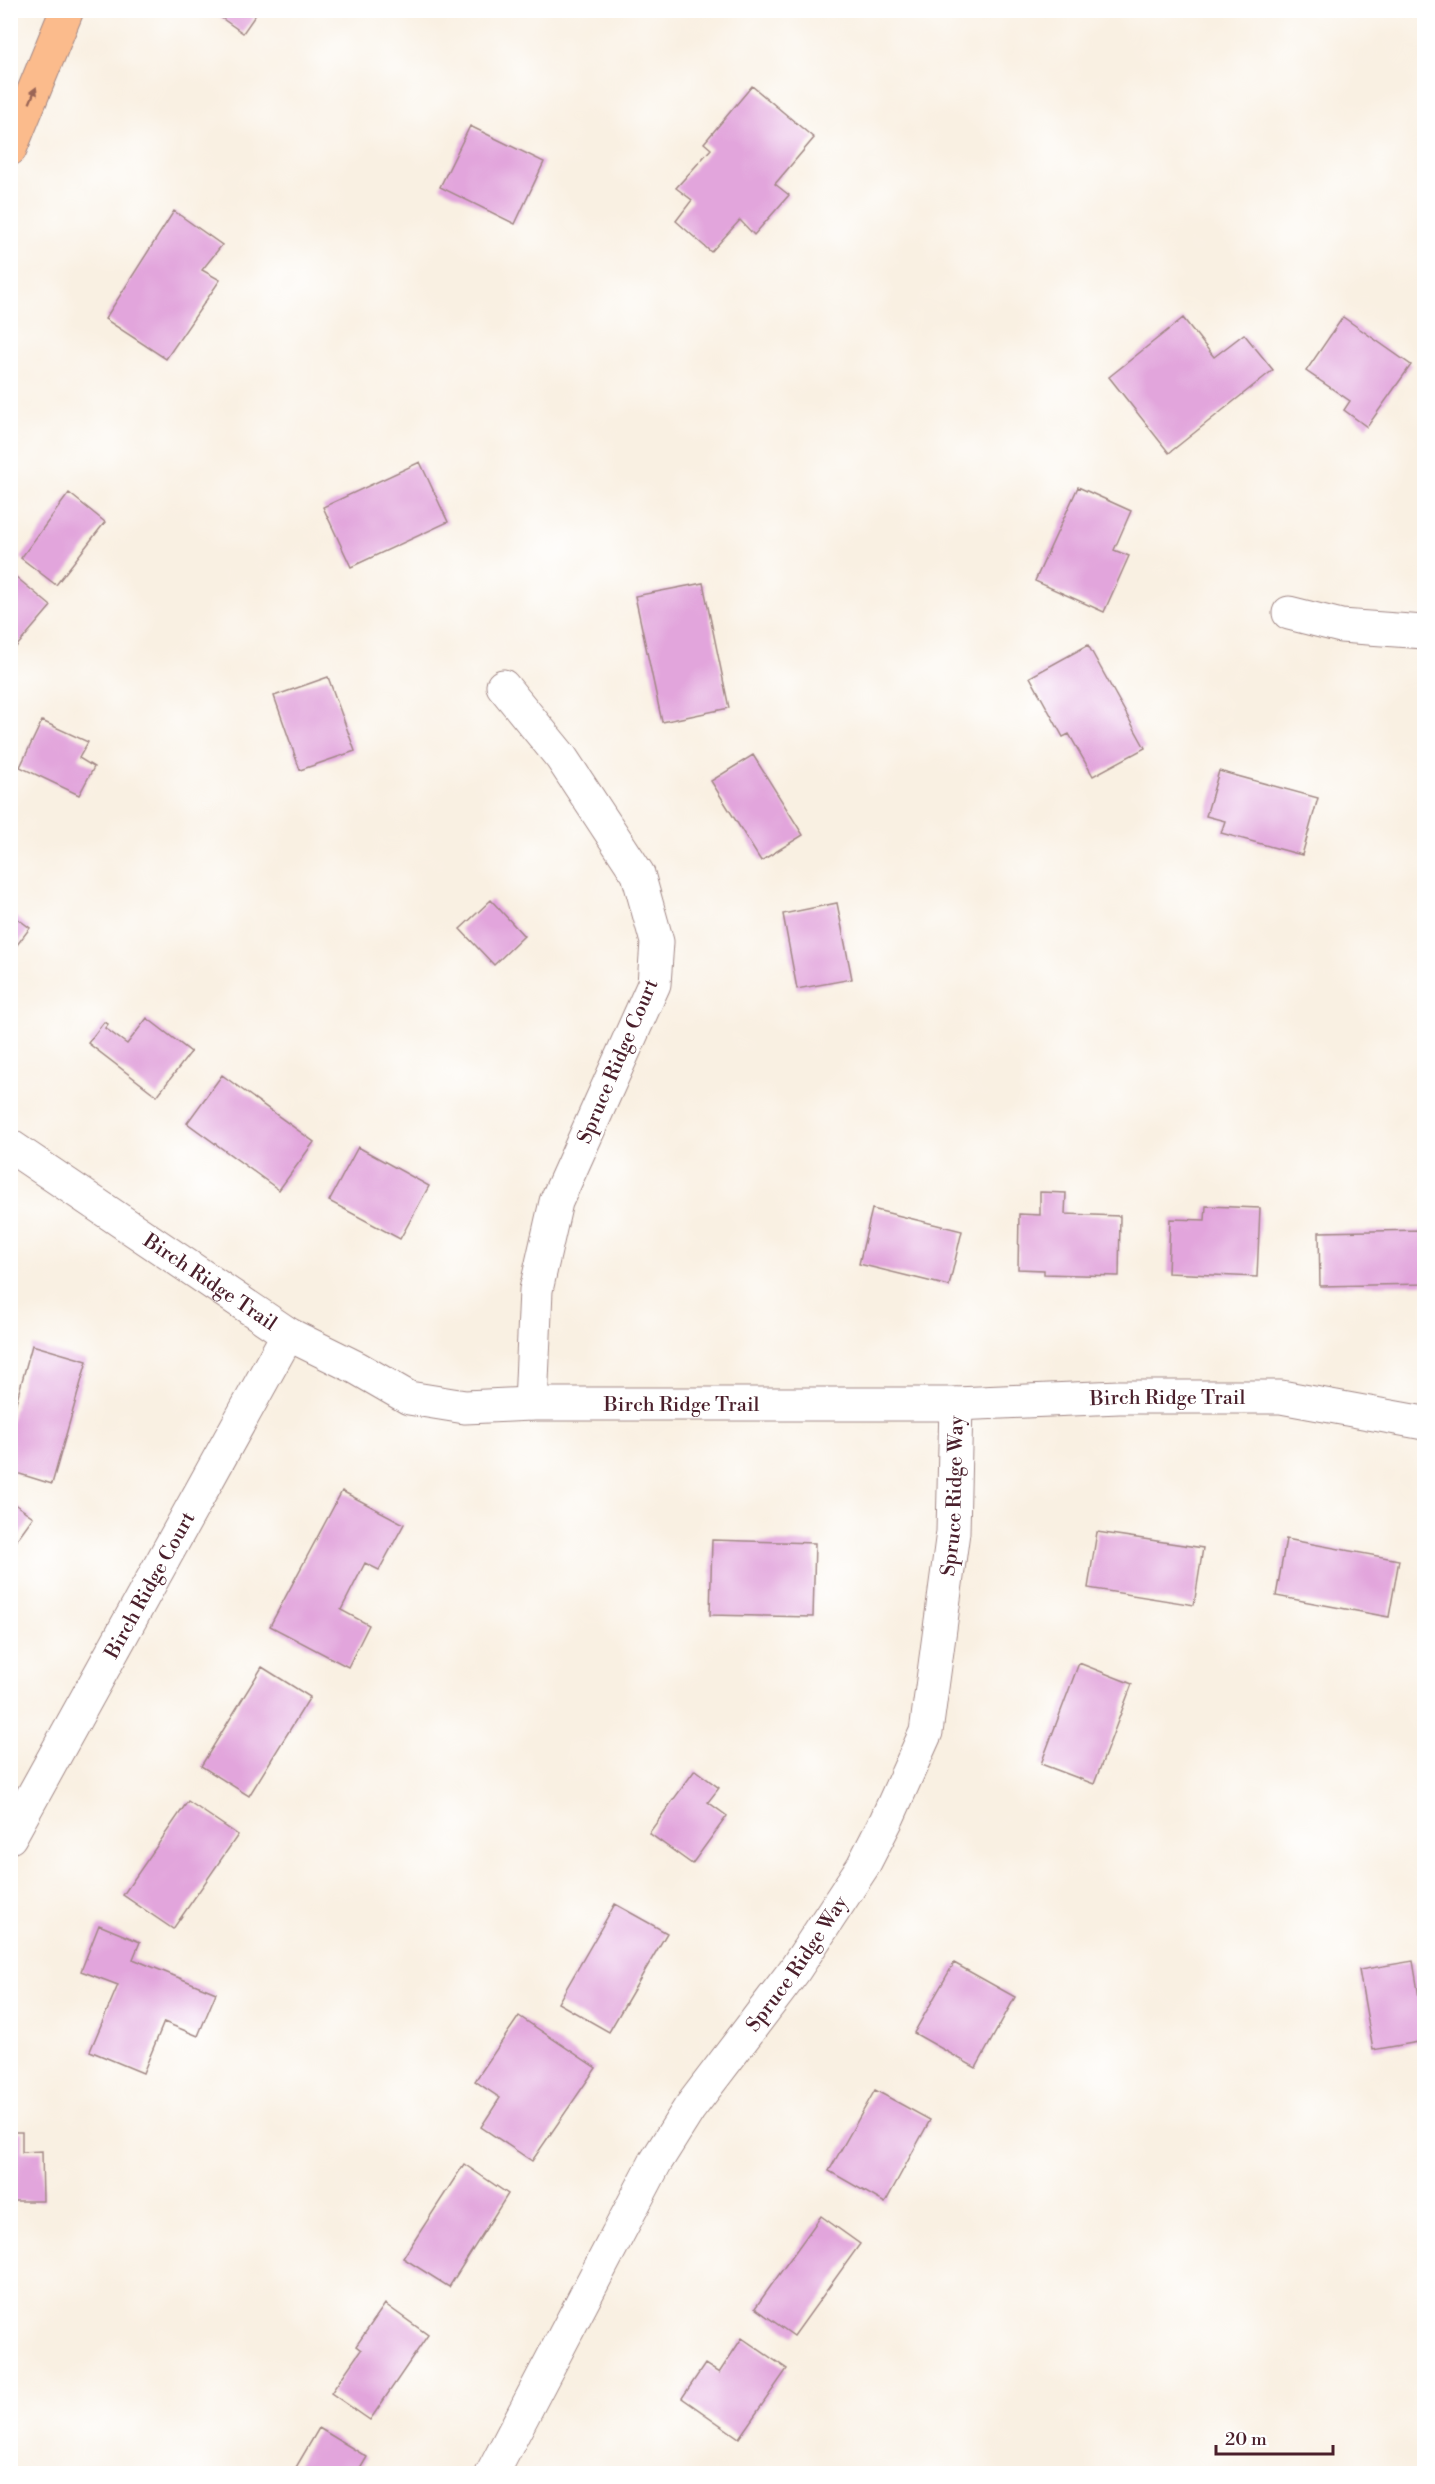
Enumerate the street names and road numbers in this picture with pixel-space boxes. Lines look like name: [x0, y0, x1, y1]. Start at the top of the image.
street label: Spruce Ridge Court: [572, 975, 664, 1148]
street label: Birch Ridge Trail: [137, 1228, 281, 1337]
street label: Birch Ridge Trail: [1088, 1386, 1245, 1412]
street label: Birch Ridge Trail: [603, 1393, 760, 1418]
street label: Spruce Ridge Way: [936, 1415, 970, 1578]
street label: Birch Ridge Court: [100, 1508, 201, 1664]
street label: Spruce Ridge Way: [741, 1891, 854, 2037]

